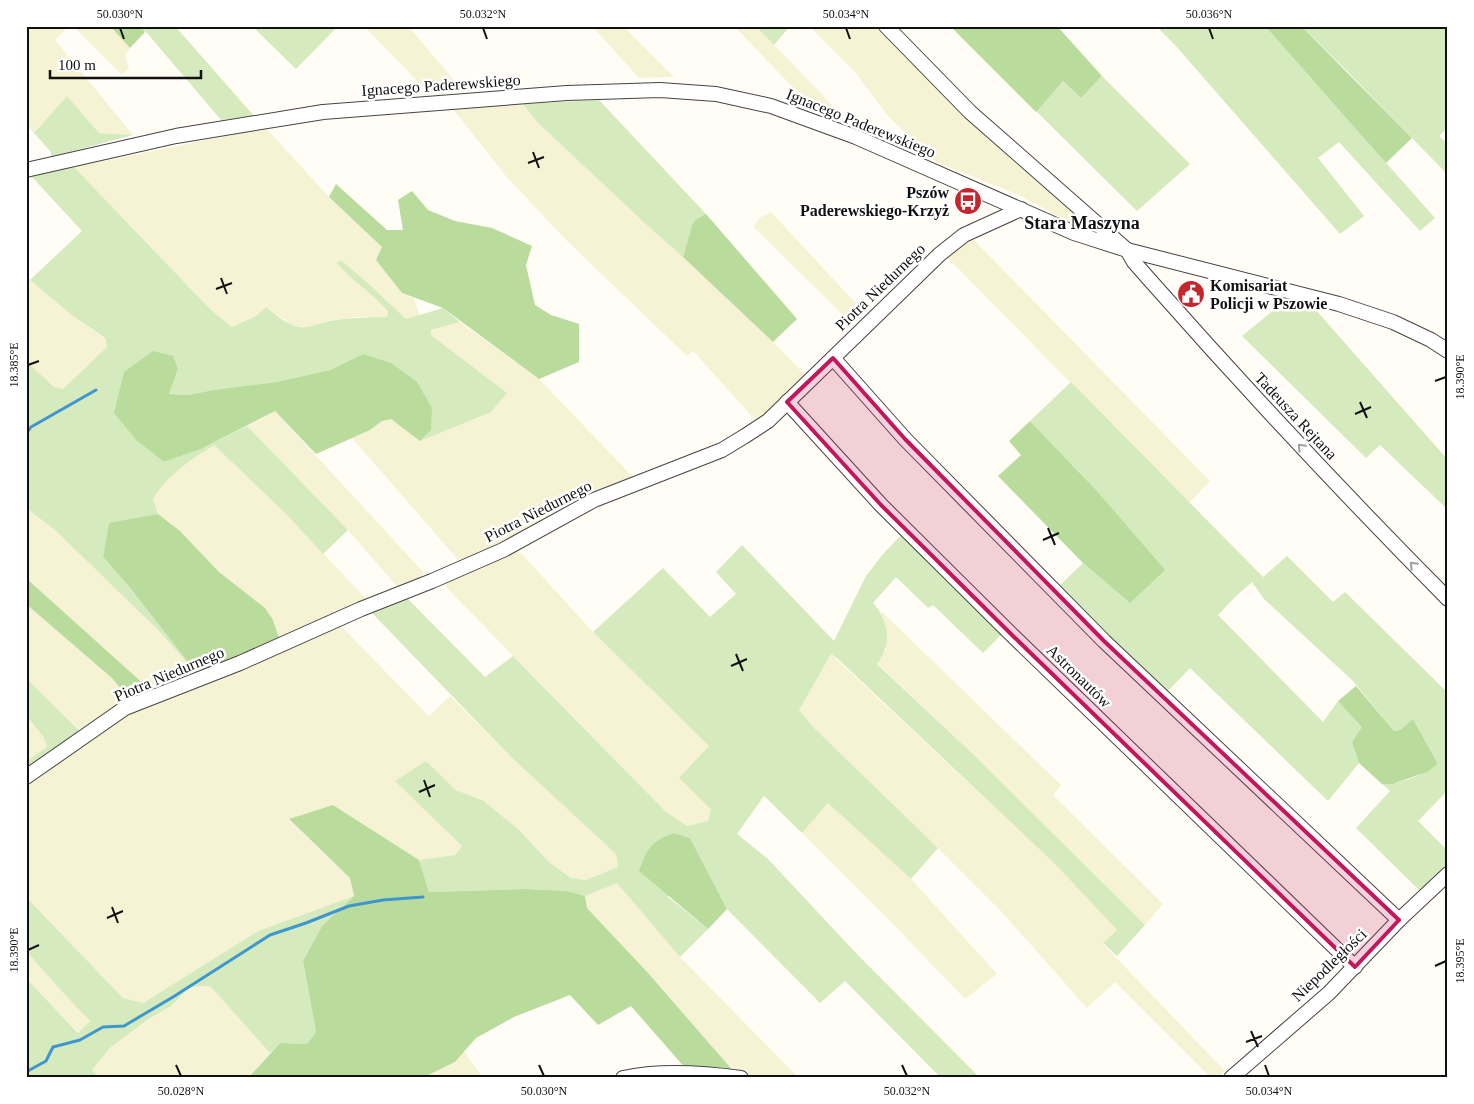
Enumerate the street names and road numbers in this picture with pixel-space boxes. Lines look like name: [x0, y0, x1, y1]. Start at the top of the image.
street label: Ignacego Paderewskiego: [361, 71, 521, 100]
street label: Ignacego Paderewskiego: [783, 85, 938, 162]
street label: Piotra Niedurnego: [832, 240, 929, 335]
street label: Tadeusza Rejtana: [1251, 369, 1340, 463]
street label: Piotra Niedurnego: [482, 477, 595, 546]
street label: Astronautów: [1043, 641, 1115, 711]
street label: Piotra Niedurnego: [111, 643, 227, 706]
street label: Niepodległości: [1288, 925, 1371, 1005]

